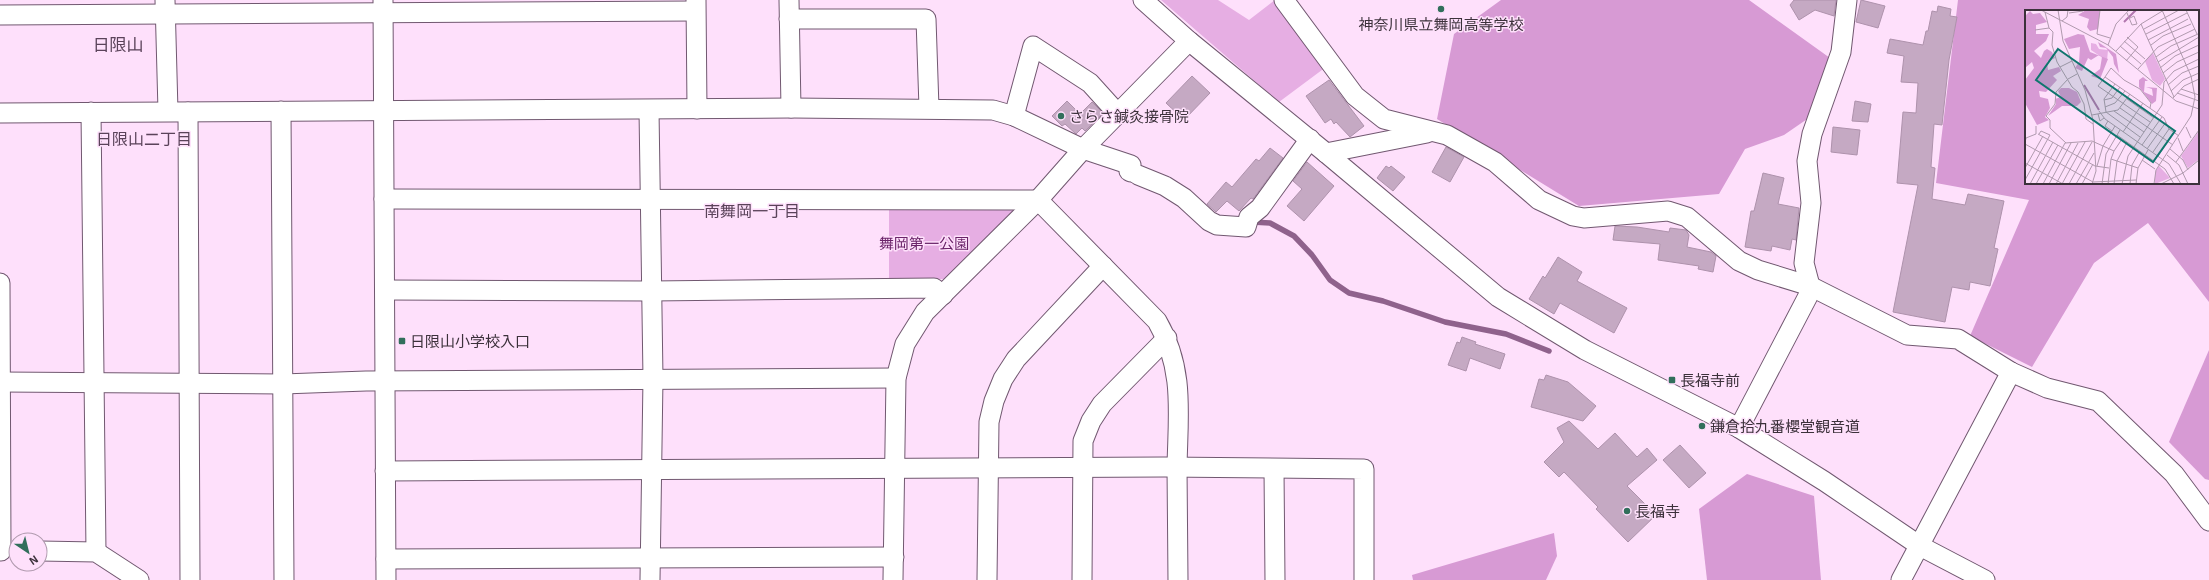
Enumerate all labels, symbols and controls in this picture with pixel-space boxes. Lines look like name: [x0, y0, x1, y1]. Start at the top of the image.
marker: 神奈川県立舞岡高等学校: [1436, 4, 1446, 14]
inset map: [2025, 10, 2199, 184]
place label: 神奈川県立舞岡高等学校: [1358, 15, 1524, 33]
district label: 日限山: [93, 34, 144, 54]
place label: さらさ鍼灸接骨院: [1069, 107, 1189, 125]
marker: さらさ鍼灸接骨院: [1056, 111, 1066, 121]
district label: 日限山二丁目: [96, 129, 192, 148]
district label: 南舞岡一丁目: [704, 201, 800, 220]
park label: 舞岡第一公園: [879, 234, 969, 252]
place label: 日限山小学校入口: [410, 332, 530, 350]
marker: 日限山小学校入口: [397, 336, 407, 346]
place label: 長福寺前: [1680, 371, 1740, 389]
marker: 長福寺前: [1667, 375, 1677, 385]
place label: 鎌倉拾九番櫻堂観音道: [1710, 417, 1860, 435]
marker: 鎌倉拾九番櫻堂観音道: [1697, 421, 1707, 431]
place label: 長福寺: [1635, 502, 1680, 520]
marker: 長福寺: [1622, 506, 1632, 516]
north arrow: [8, 532, 48, 572]
text: N: [27, 553, 41, 568]

